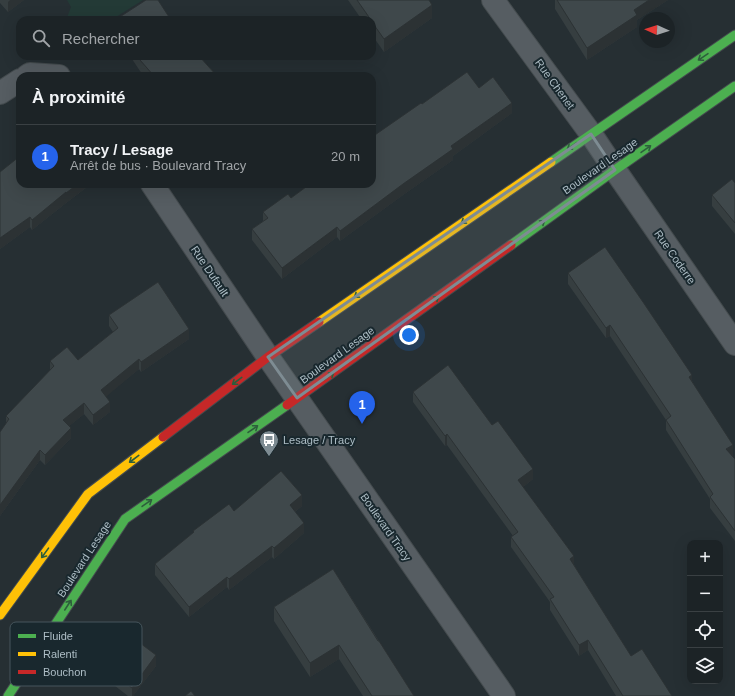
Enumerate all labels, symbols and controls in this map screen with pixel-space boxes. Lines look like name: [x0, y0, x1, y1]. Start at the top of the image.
north arrow: [639, 12, 675, 48]
search box: [16, 16, 376, 60]
icon: search: [30, 27, 52, 49]
text: Rechercher: [62, 30, 140, 47]
one-way arrow: [698, 53, 709, 61]
street label: Rue Chenet: [533, 57, 577, 111]
text: À proximité: [32, 88, 126, 107]
street label: Boulevard Lesage: [560, 136, 640, 196]
text: Tracy / Lesage: [70, 141, 173, 158]
one-way arrow: [567, 142, 578, 150]
one-way arrow: [640, 145, 651, 153]
text: 1: [41, 149, 49, 164]
text: 20 m: [331, 149, 360, 164]
text: Arrêt de bus · Boulevard Tracy: [70, 158, 246, 173]
one-way arrow: [460, 216, 471, 224]
one-way arrow: [534, 220, 545, 228]
street label: Rue Coderre: [652, 228, 698, 286]
street label: Rue Dufault: [189, 244, 231, 298]
one-way arrow: [353, 290, 364, 298]
one-way arrow: [429, 296, 440, 304]
street label: Boulevard Lesage: [298, 324, 376, 386]
your location: [399, 325, 419, 345]
one-way arrow: [323, 372, 334, 380]
one-way arrow: [232, 377, 243, 385]
pin: 1: [349, 391, 375, 424]
one-way arrow: [248, 425, 259, 433]
bus stop icon: Lesage / Tracy: [258, 429, 280, 457]
place label: Lesage / Tracy: [283, 434, 356, 446]
one-way arrow: [128, 455, 139, 464]
street label: Boulevard Tracy: [358, 491, 414, 563]
one-way arrow: [141, 499, 152, 508]
street label: Boulevard Lesage: [55, 519, 113, 599]
map controls: [687, 540, 723, 684]
button: +: [687, 540, 723, 576]
one-way arrow: [41, 547, 49, 558]
button: −: [687, 576, 723, 612]
one-way arrow: [64, 600, 72, 611]
button: locate: [687, 612, 723, 648]
legend: [10, 622, 142, 686]
text: Fluide: [43, 630, 73, 642]
text: Ralenti: [43, 648, 77, 660]
button: layers: [687, 648, 723, 684]
text: Bouchon: [43, 666, 86, 678]

